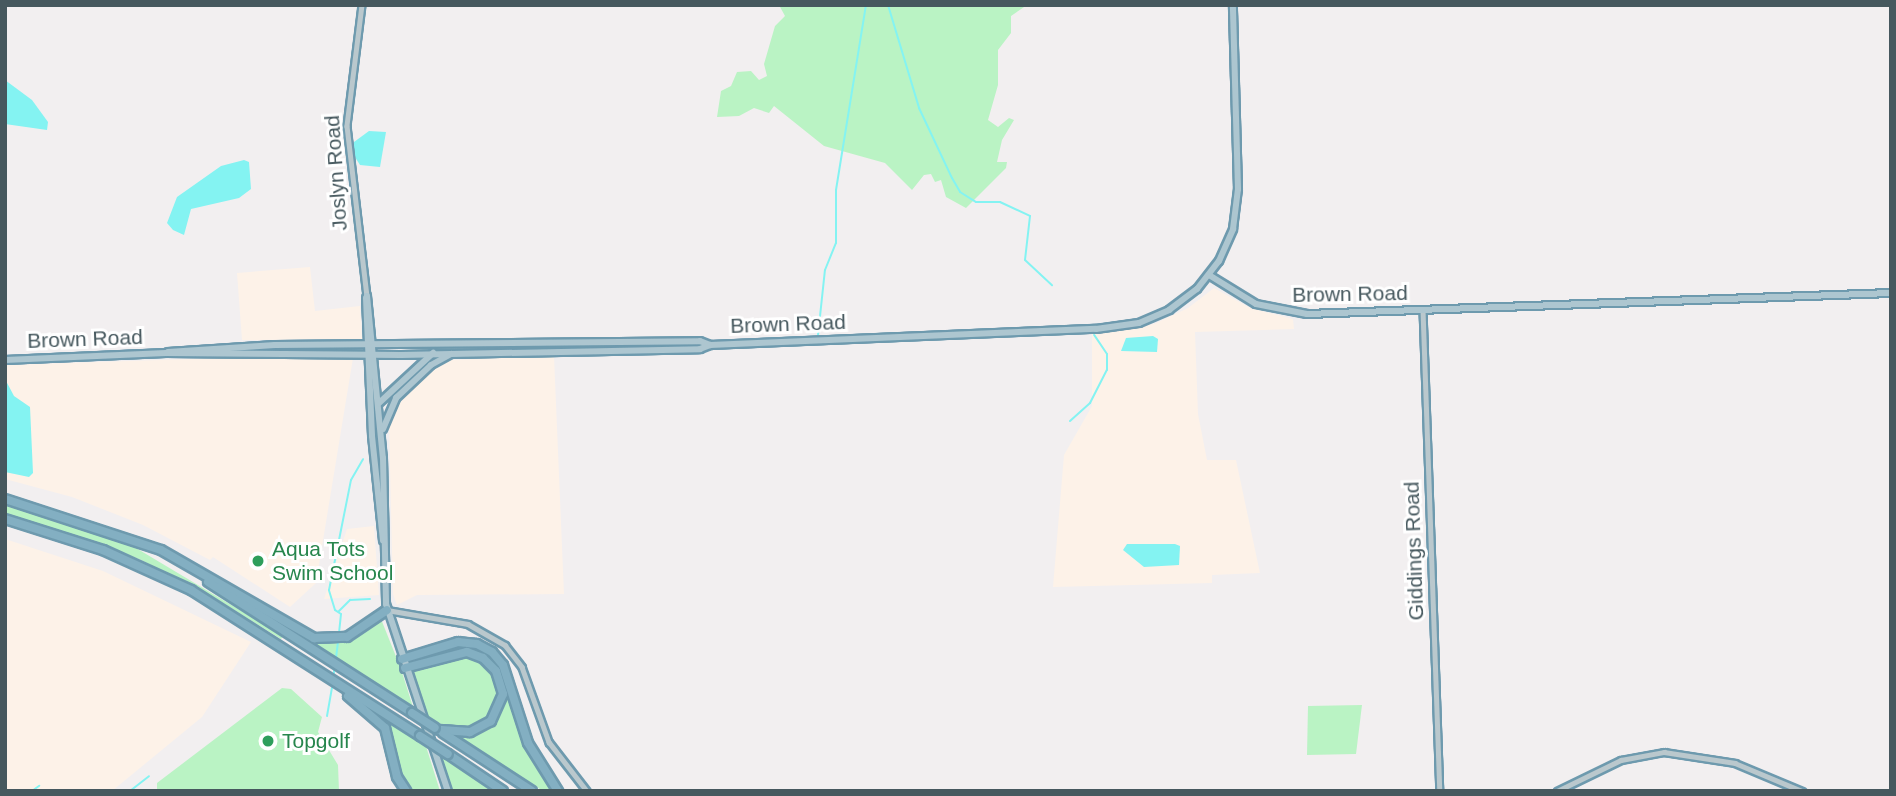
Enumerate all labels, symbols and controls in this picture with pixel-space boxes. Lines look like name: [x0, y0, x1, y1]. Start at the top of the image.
street label: Joslyn Road: [319, 114, 353, 232]
street label: Brown Road: [1292, 280, 1408, 308]
street label: Brown Road: [730, 309, 846, 339]
street label: Brown Road: [27, 324, 143, 354]
street label: Giddings Road: [1399, 481, 1429, 621]
place label: Aqua Tots Swim School: [272, 536, 393, 586]
marker: Aqua Tots Swim School: [250, 553, 266, 569]
place label: Topgolf: [282, 728, 350, 754]
marker: Topgolf: [260, 733, 276, 749]

